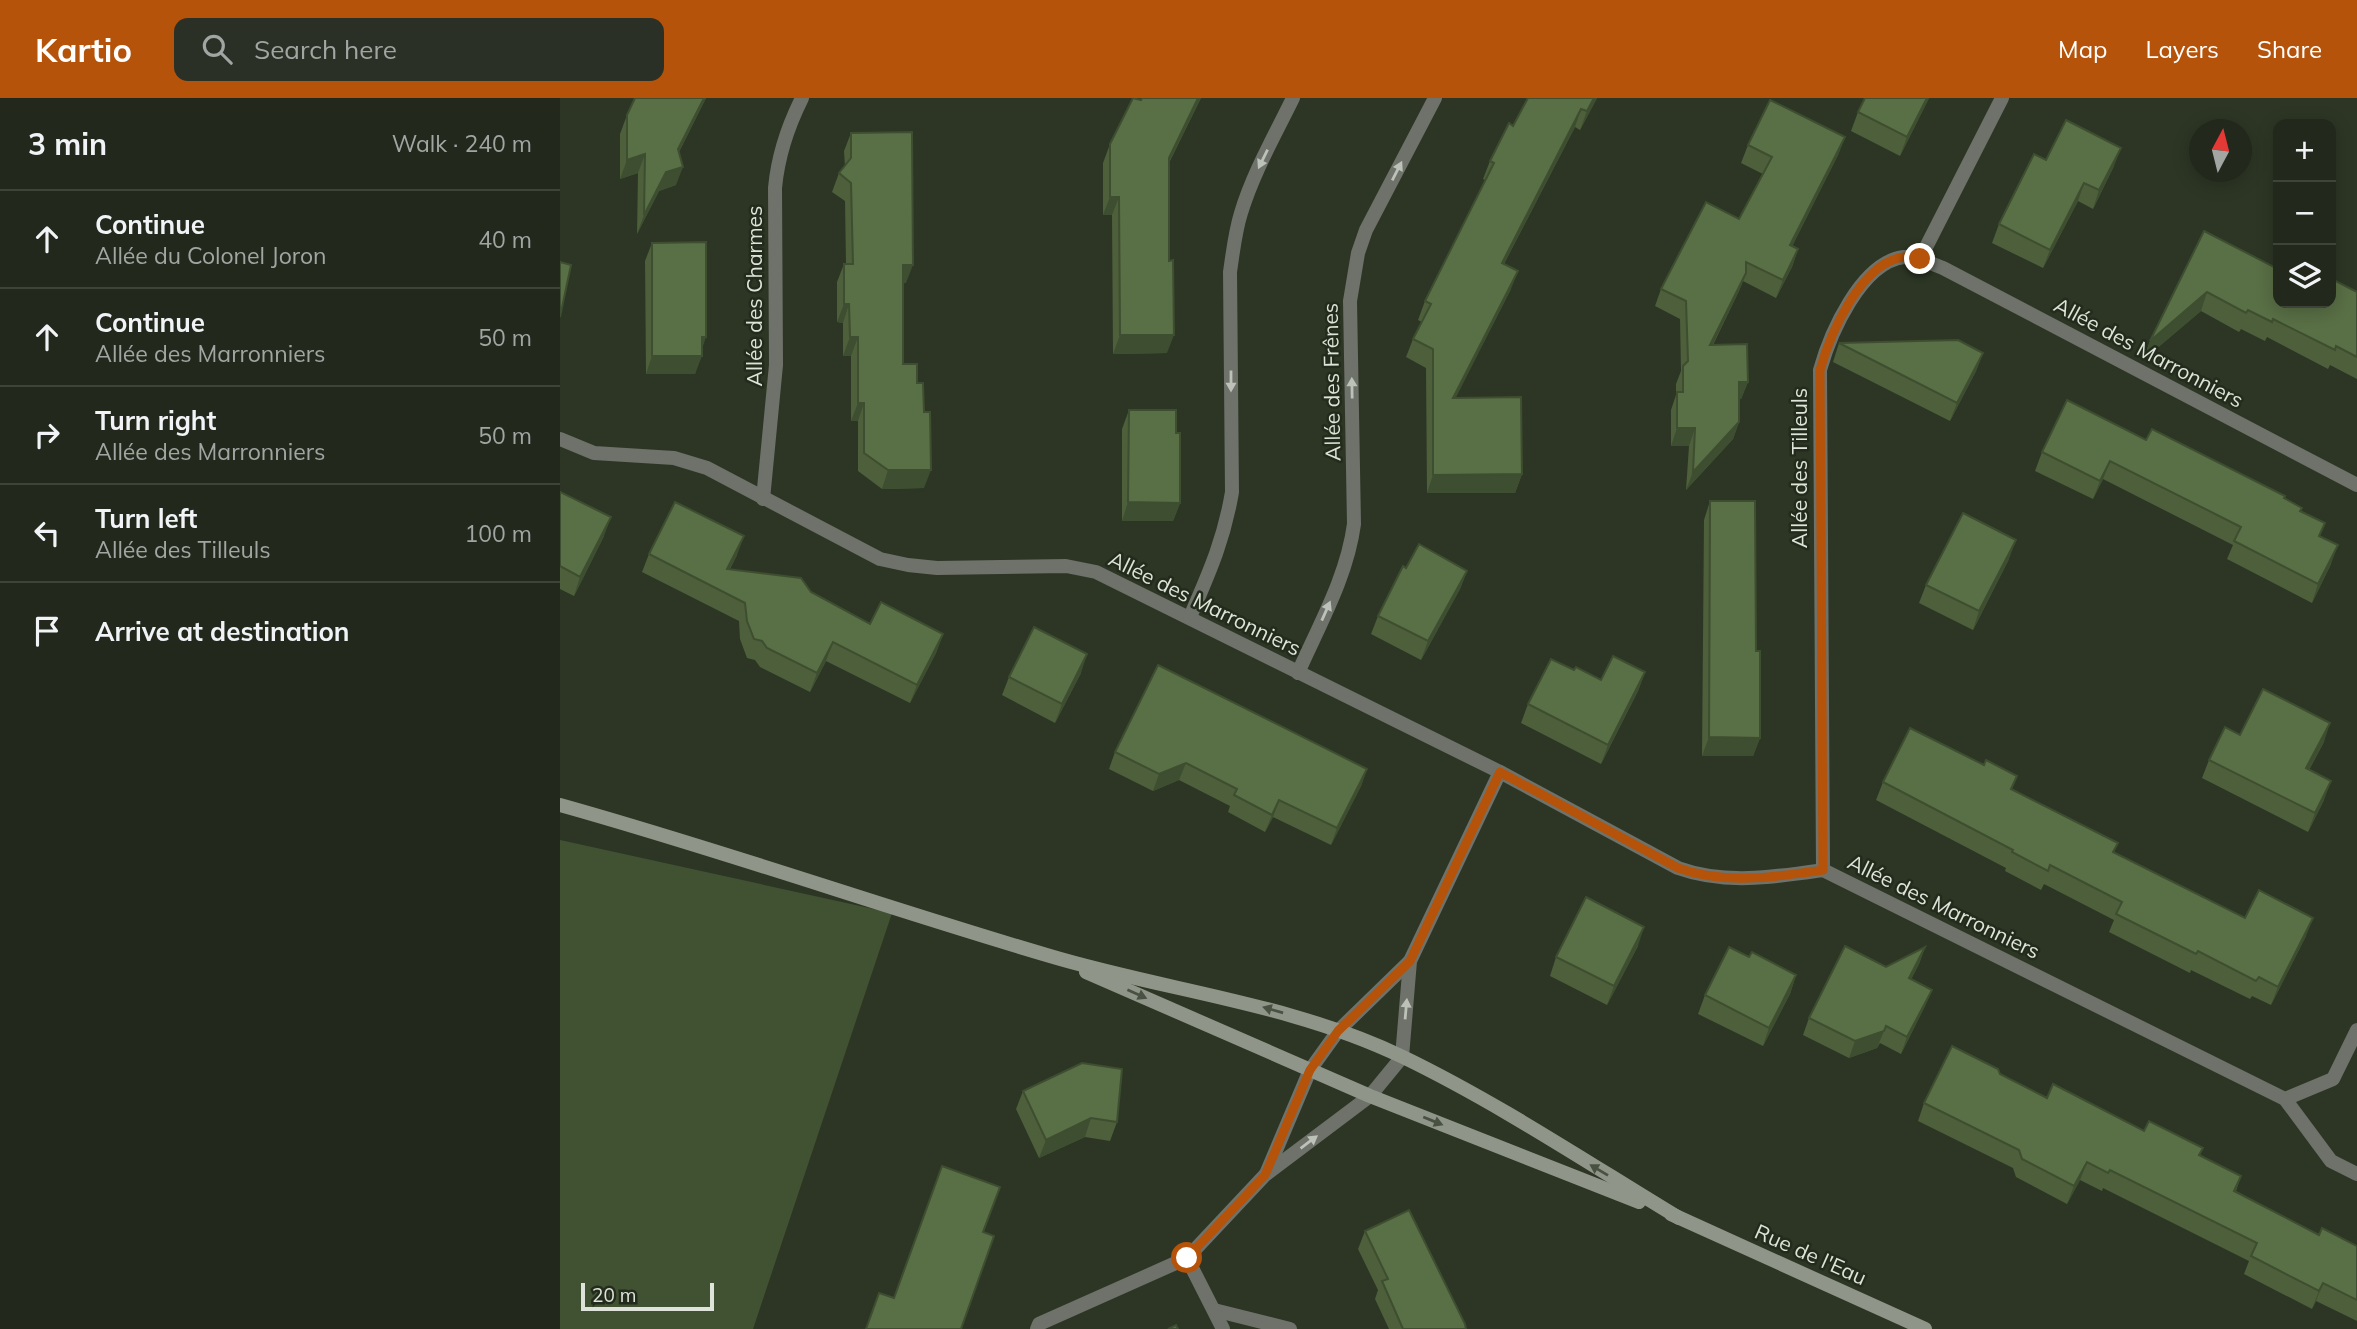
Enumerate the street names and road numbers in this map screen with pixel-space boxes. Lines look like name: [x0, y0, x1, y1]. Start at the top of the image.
street label: Allée des Charmes: [741, 206, 767, 386]
street label: Allée des Marronniers: [2050, 291, 2248, 413]
street label: Allée des Frênes: [1317, 303, 1345, 461]
street label: Allée des Tilleuls: [1786, 388, 1812, 548]
street label: Allée des Marronniers: [1105, 545, 1305, 661]
street label: Allée des Marronniers: [1844, 848, 2044, 964]
street label: Rue de l'Eau: [1751, 1218, 1871, 1290]

